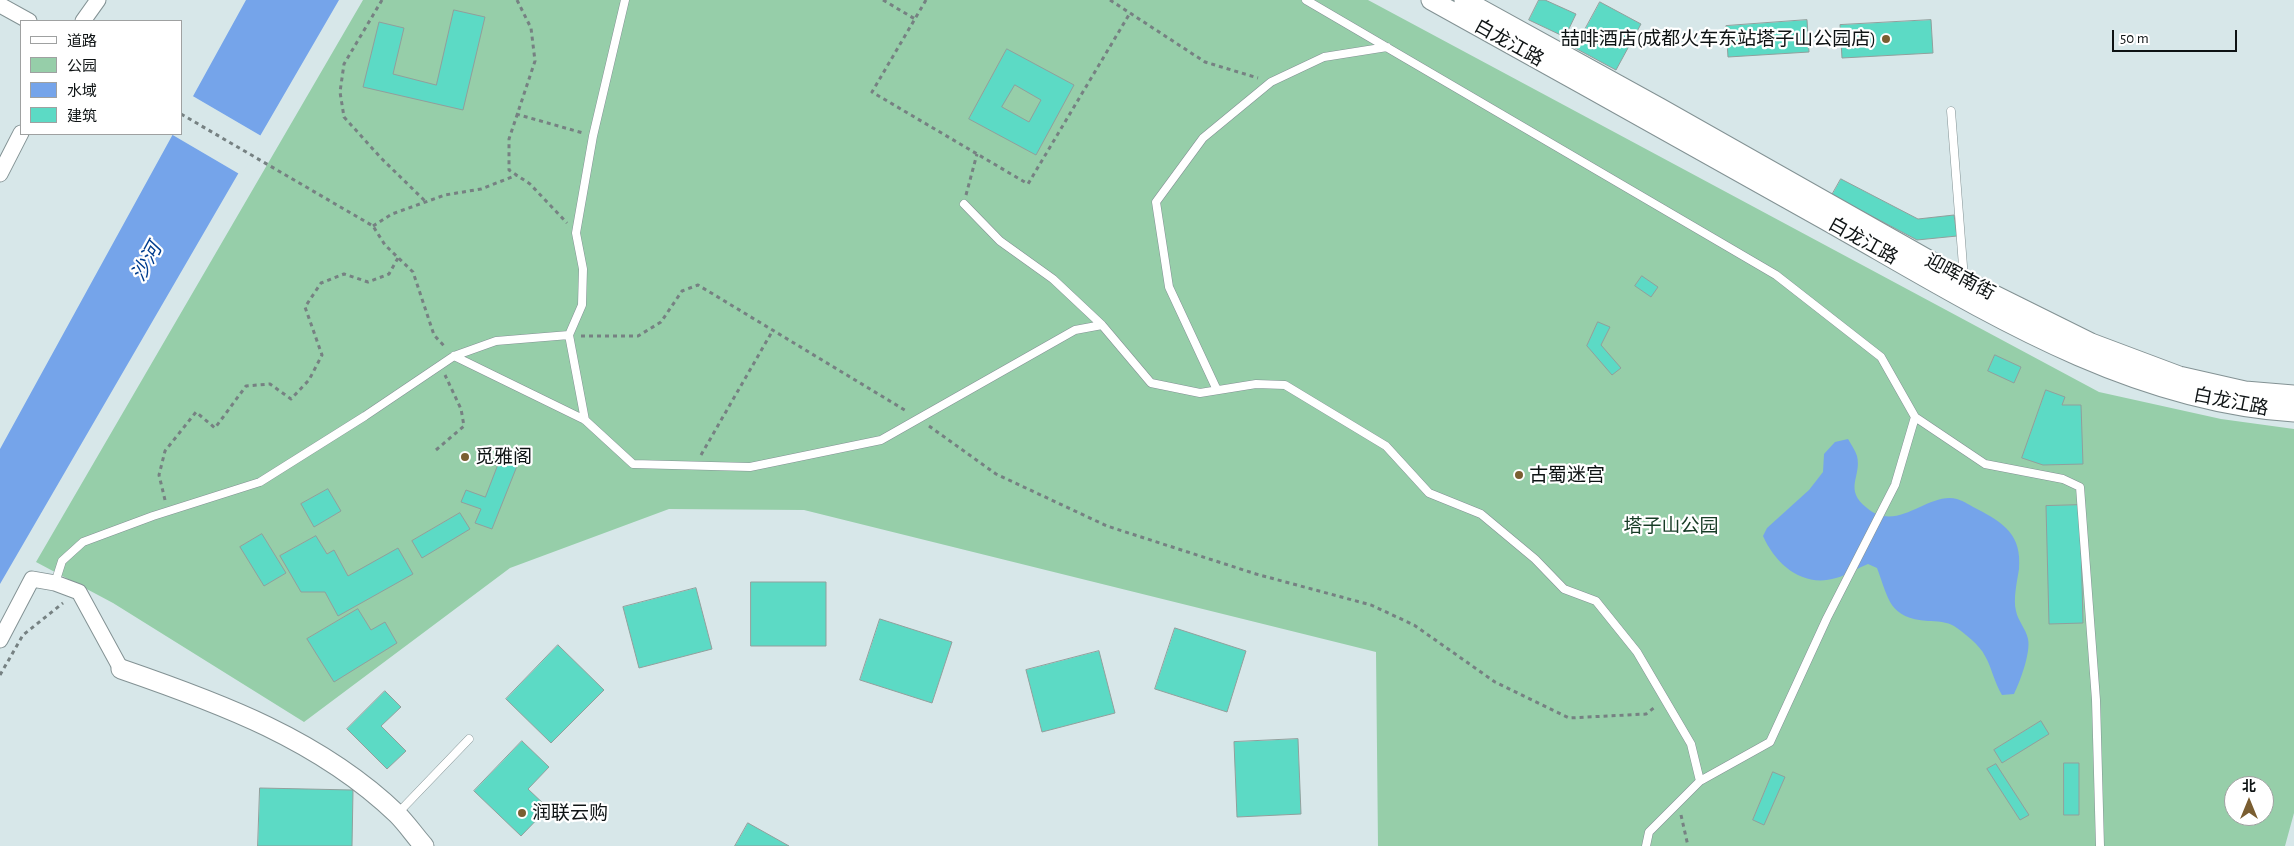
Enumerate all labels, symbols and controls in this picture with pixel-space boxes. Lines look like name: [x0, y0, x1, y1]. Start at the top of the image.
street label: 白龙江路: [1470, 15, 1548, 71]
legend: [20, 20, 182, 135]
scale bar: [2114, 20, 2239, 52]
place label: 喆啡酒店(成都火车东站塔子山公园店): [1561, 28, 1876, 50]
text: 50 m: [2120, 31, 2149, 46]
marker: 喆啡酒店(成都火车东站塔子山公园店): [1880, 33, 1892, 45]
text: 道路: [67, 34, 97, 49]
text: 公园: [67, 59, 97, 74]
text: 水域: [67, 84, 97, 99]
text: 建筑: [67, 109, 97, 124]
street label: 白龙江路: [1824, 213, 1902, 269]
water label: 沙河: [127, 239, 167, 285]
street label: 迎晖南街: [1921, 249, 1999, 305]
street label: 白龙江路: [2192, 384, 2270, 420]
place label: 觅雅阁: [475, 446, 532, 468]
marker: 觅雅阁: [459, 451, 471, 463]
place label: 古蜀迷宫: [1529, 464, 1605, 486]
marker: 古蜀迷宫: [1513, 469, 1525, 481]
park label: 塔子山公园: [1624, 515, 1718, 537]
north arrow: [2224, 776, 2274, 826]
text: 北: [2242, 780, 2256, 794]
place label: 润联云购: [532, 802, 608, 824]
marker: 润联云购: [516, 807, 528, 819]

